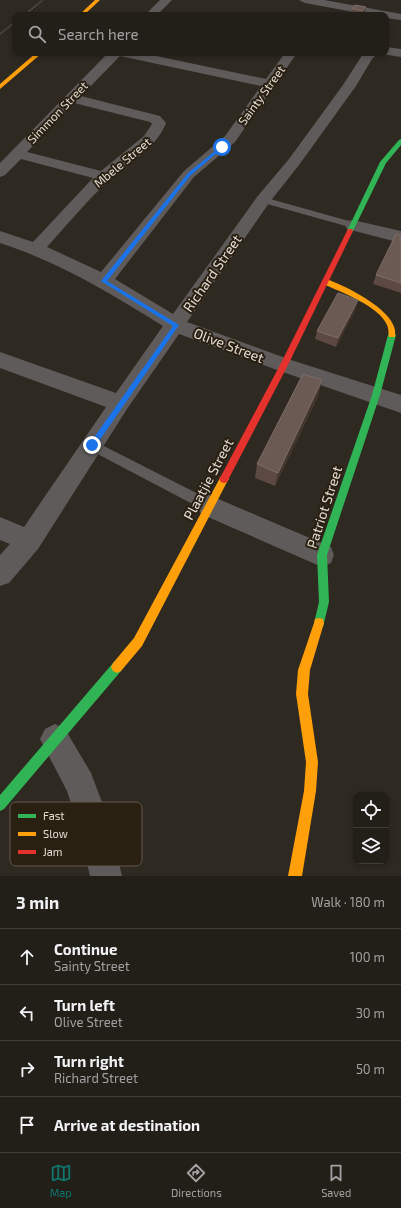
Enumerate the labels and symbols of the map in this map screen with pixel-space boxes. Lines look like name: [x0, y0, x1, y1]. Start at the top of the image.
street label: Sainty Street: [235, 62, 287, 127]
street label: Simmon Street: [24, 78, 90, 146]
street label: Mbele Street: [91, 134, 154, 190]
route start: [213, 138, 231, 156]
street label: Richard Street: [179, 231, 245, 315]
street label: Olive Street: [191, 324, 267, 366]
street label: Plaatjie Street: [179, 435, 237, 523]
route end: [83, 436, 101, 454]
street label: Patriot Street: [303, 464, 345, 550]
legend: [10, 802, 142, 866]
text: Fast: [43, 809, 65, 822]
text: Slow: [43, 827, 68, 840]
text: Jam: [43, 845, 62, 858]

